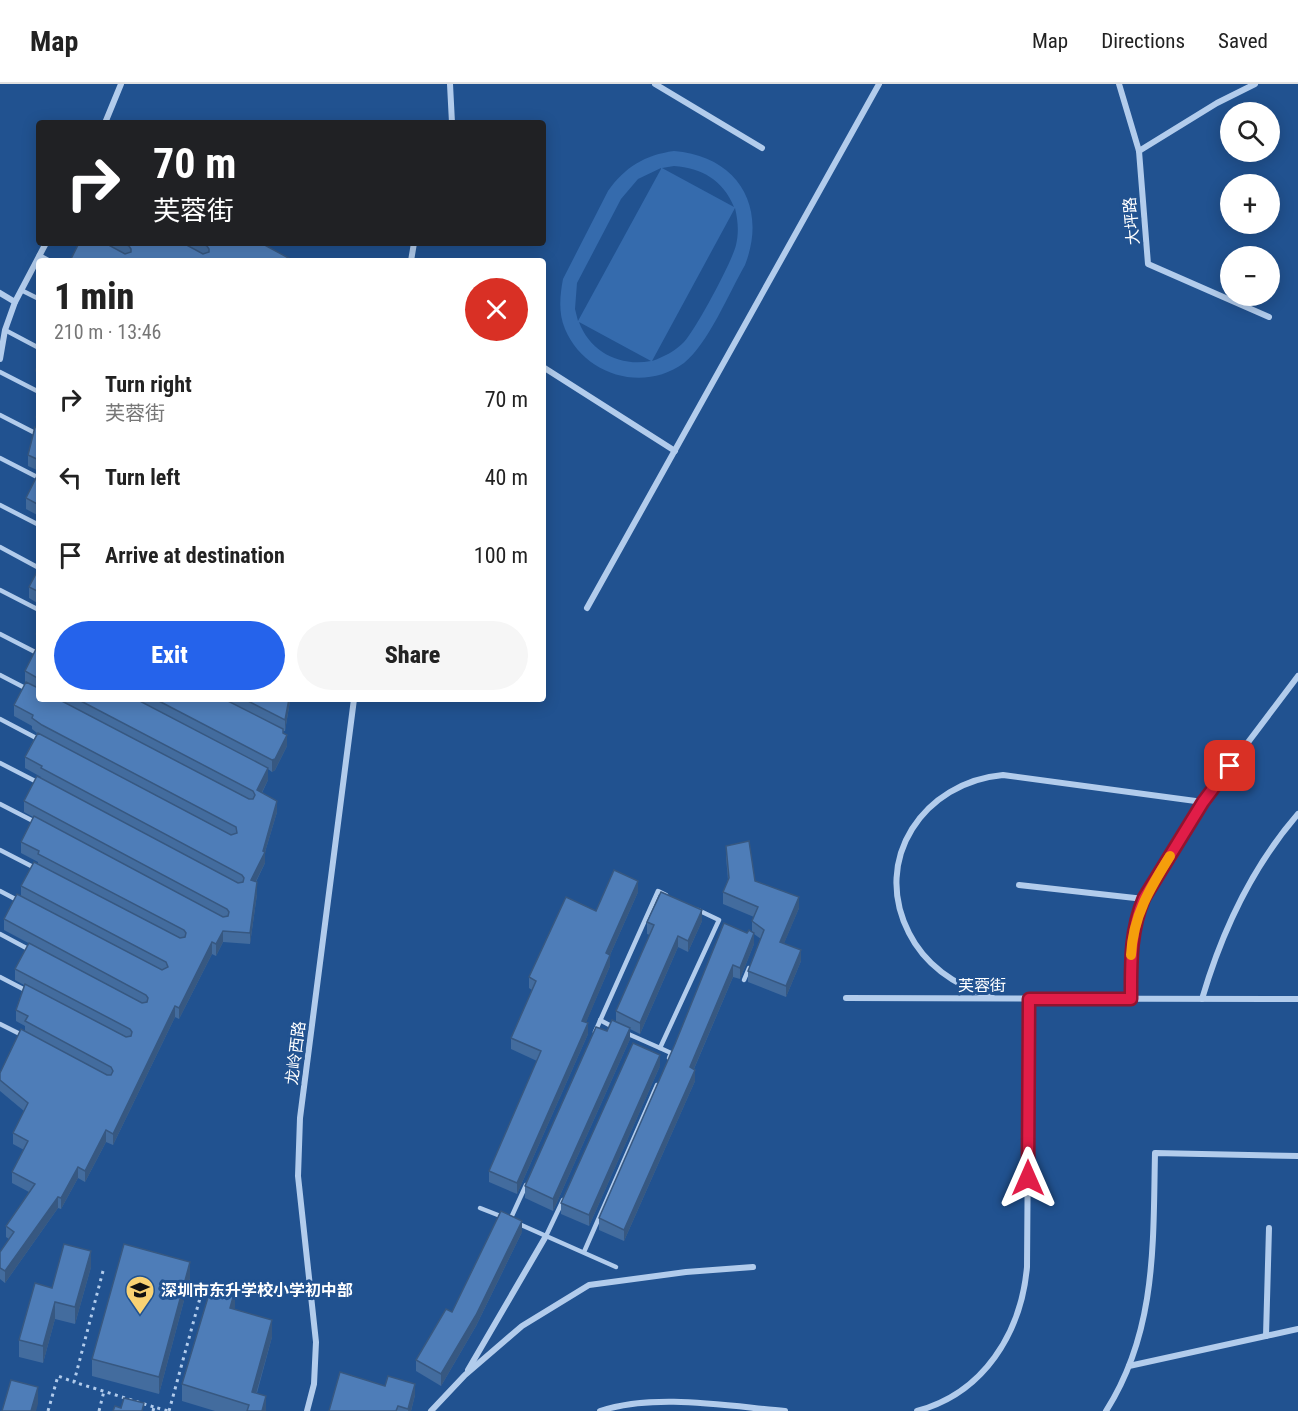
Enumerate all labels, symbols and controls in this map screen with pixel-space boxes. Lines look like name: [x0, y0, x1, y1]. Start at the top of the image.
text: Map: [30, 25, 78, 58]
text: Map: [1032, 29, 1068, 53]
text: Directions: [1101, 29, 1185, 53]
text: Saved: [1218, 29, 1268, 53]
map controls: [1220, 102, 1280, 306]
button: search: [1220, 102, 1280, 162]
text: 70 m: [153, 139, 236, 188]
icon: right: [54, 144, 132, 222]
button: +: [1220, 174, 1280, 234]
text: 芙蓉街: [153, 195, 234, 227]
street label: 大坪路: [1120, 196, 1143, 246]
button: −: [1220, 246, 1280, 306]
text: 1 min: [54, 276, 134, 318]
button: close: [465, 278, 528, 341]
text: 210 m · 13:46: [54, 320, 161, 344]
text: Turn right: [105, 372, 192, 397]
icon: right: [54, 383, 87, 416]
text: 70 m: [485, 387, 528, 412]
text: 芙蓉街: [105, 401, 165, 425]
icon: left: [54, 461, 87, 494]
text: Turn left: [105, 465, 180, 490]
text: 40 m: [485, 465, 528, 490]
icon: arrive: [54, 539, 87, 572]
text: Arrive at destination: [105, 543, 285, 568]
text: 100 m: [474, 543, 528, 568]
button: Exit: [54, 621, 285, 690]
button: Share: [297, 621, 528, 690]
pin: [1204, 740, 1255, 791]
icon: arrive: [1213, 749, 1246, 782]
street label: 芙蓉街: [958, 976, 1006, 995]
street label: 龙岭西路: [282, 1020, 309, 1086]
position arrow: [996, 1146, 1060, 1210]
school or university icon: 深圳市东升学校小学初中部: [124, 1274, 156, 1316]
place label: 深圳市东升学校小学初中部: [161, 1281, 353, 1300]

